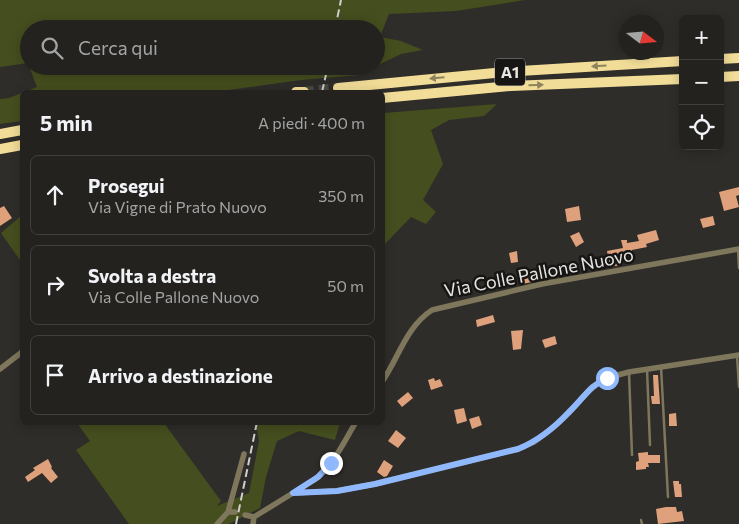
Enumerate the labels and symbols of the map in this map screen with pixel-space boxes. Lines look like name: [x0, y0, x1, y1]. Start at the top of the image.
north arrow: [619, 15, 664, 60]
road number: A1: [495, 58, 525, 86]
one-way arrow: [591, 63, 607, 71]
one-way arrow: [429, 75, 445, 83]
one-way arrow: [528, 81, 544, 89]
street label: Via Colle Pallone Nuovo: [442, 243, 635, 301]
route start: [596, 367, 619, 390]
route end: [320, 452, 343, 475]

